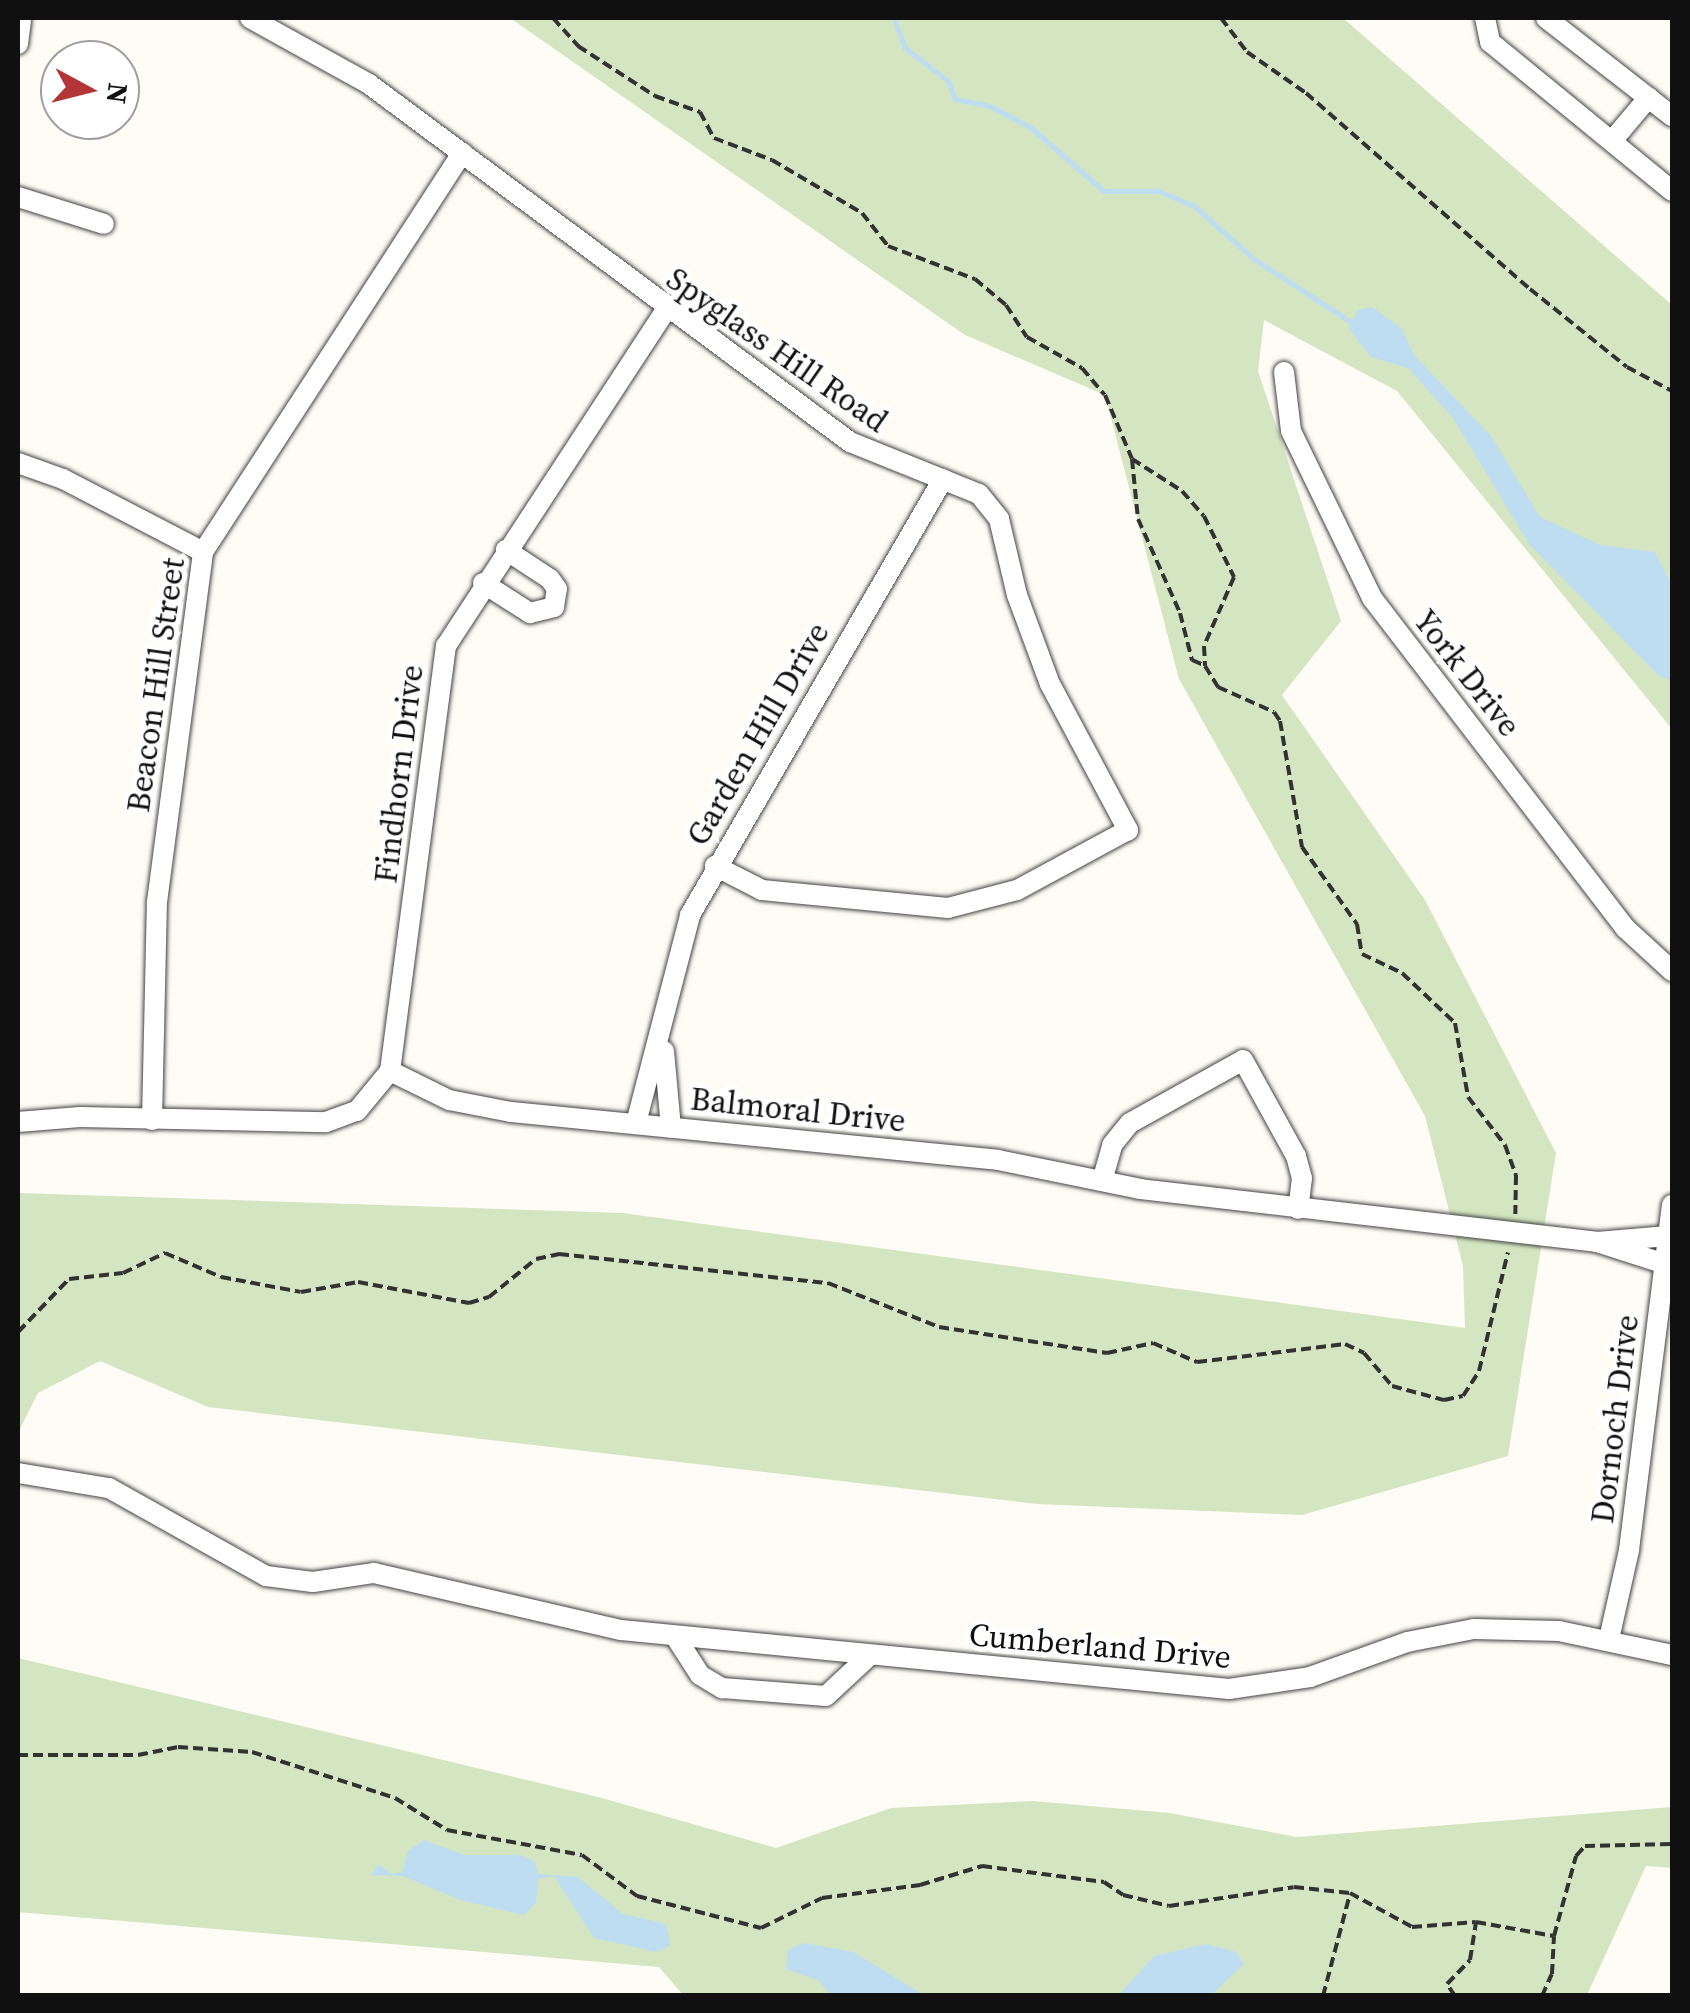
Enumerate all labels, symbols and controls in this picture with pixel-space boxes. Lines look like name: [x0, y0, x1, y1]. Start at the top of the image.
north arrow: [40, 40, 140, 140]
text: N: [98, 81, 138, 106]
street label: Spyglass Hill Road: [659, 259, 895, 441]
street label: Beacon Hill Street: [119, 555, 193, 815]
street label: York Drive: [1406, 602, 1528, 744]
street label: Garden Hill Drive: [679, 616, 837, 852]
street label: Findhorn Drive: [367, 663, 431, 885]
street label: Balmoral Drive: [689, 1080, 907, 1140]
street label: Dornoch Drive: [1583, 1312, 1647, 1526]
street label: Cumberland Drive: [967, 1615, 1233, 1677]

